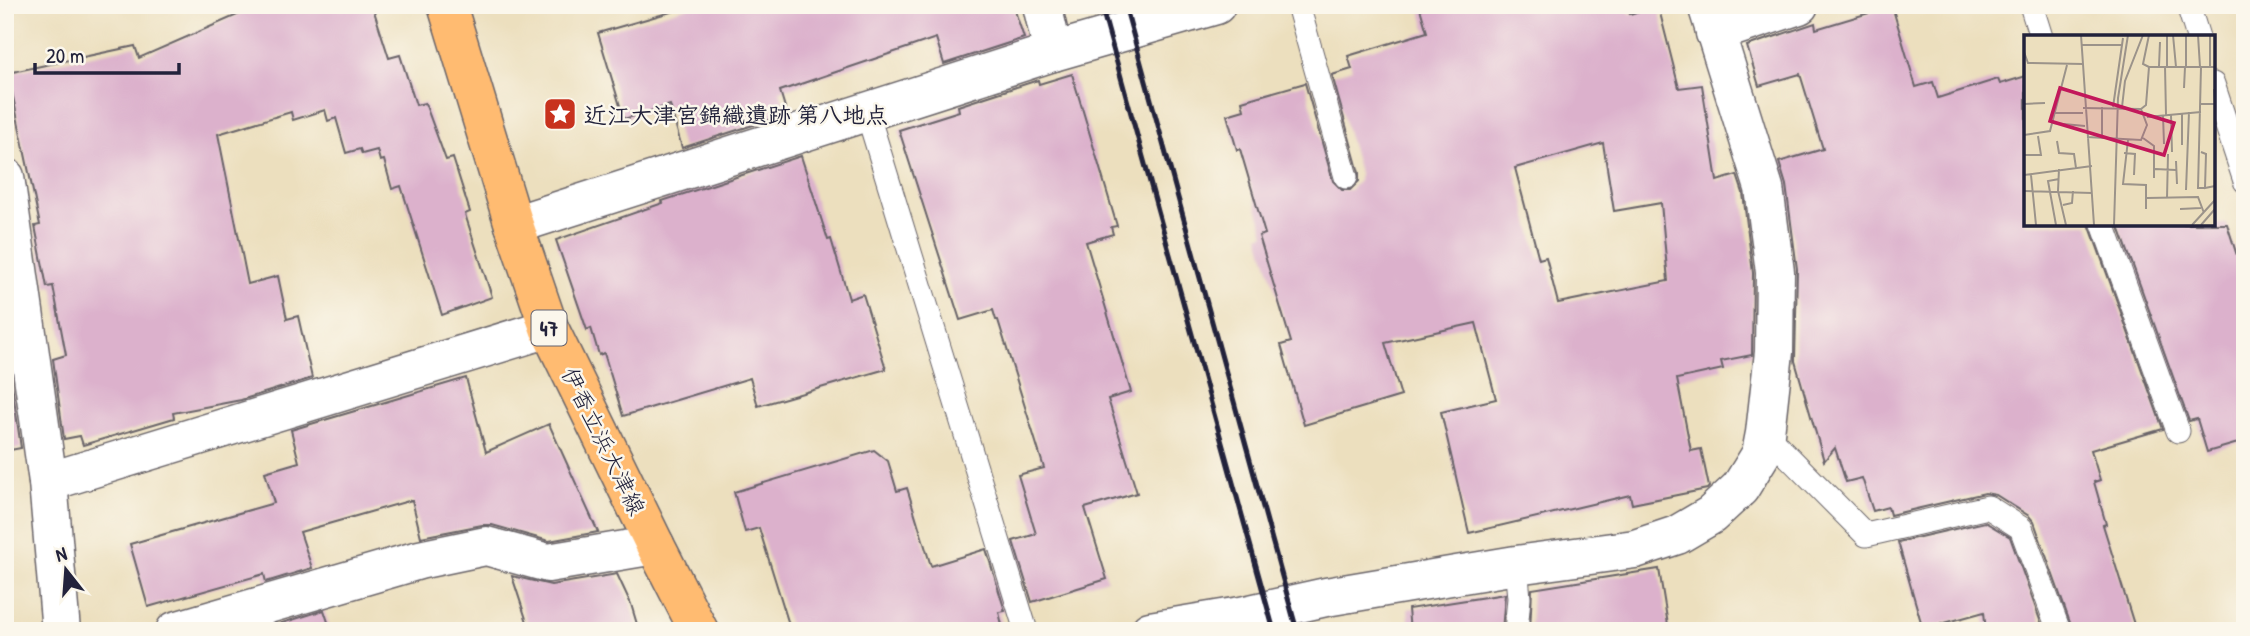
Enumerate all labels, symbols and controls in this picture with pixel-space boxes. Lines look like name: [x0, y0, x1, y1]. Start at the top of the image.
scale bar: [35, 32, 178, 76]
inset map: [2024, 35, 2215, 226]
text: 20 m: [46, 41, 84, 70]
place icon: 近江大津宮錦織遺跡 第八地点: [541, 95, 579, 133]
place label: 近江大津宮錦織遺跡 第八地点: [584, 99, 888, 130]
road number: 47: [532, 310, 566, 346]
street label: 伊香立浜大津線: [555, 362, 653, 520]
north arrow: [32, 534, 102, 604]
text: N: [52, 540, 70, 568]

